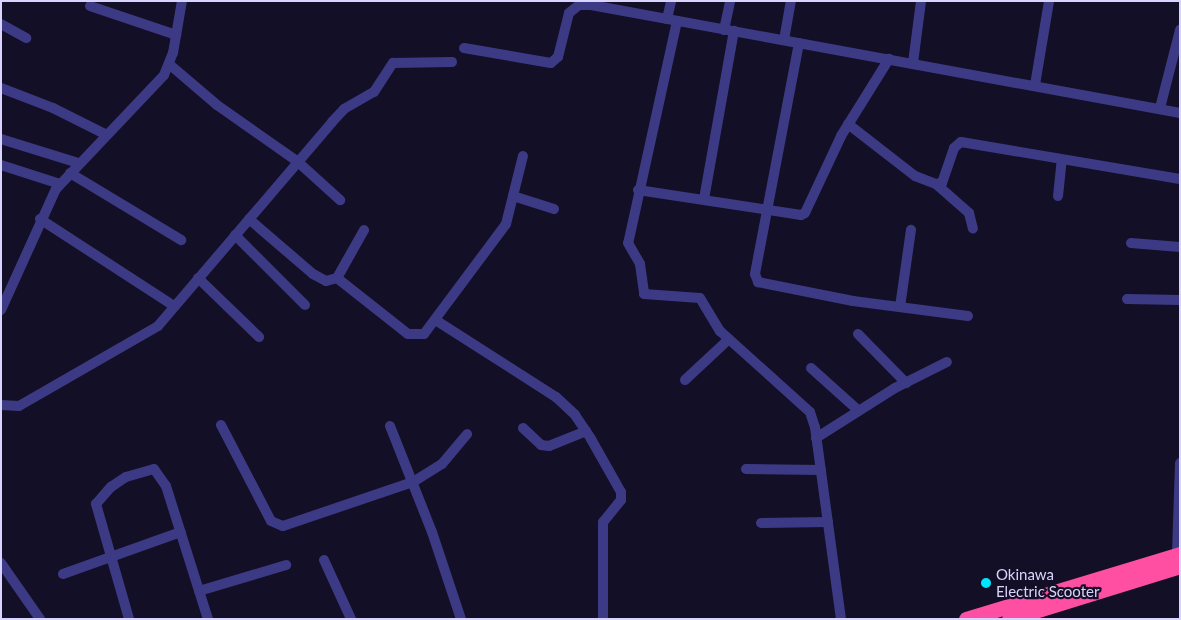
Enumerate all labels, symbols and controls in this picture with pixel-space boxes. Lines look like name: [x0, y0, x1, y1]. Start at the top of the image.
place label: Okinawa Electric Scooter: [996, 565, 1099, 600]
marker: Okinawa Electric Scooter: [980, 577, 992, 589]

